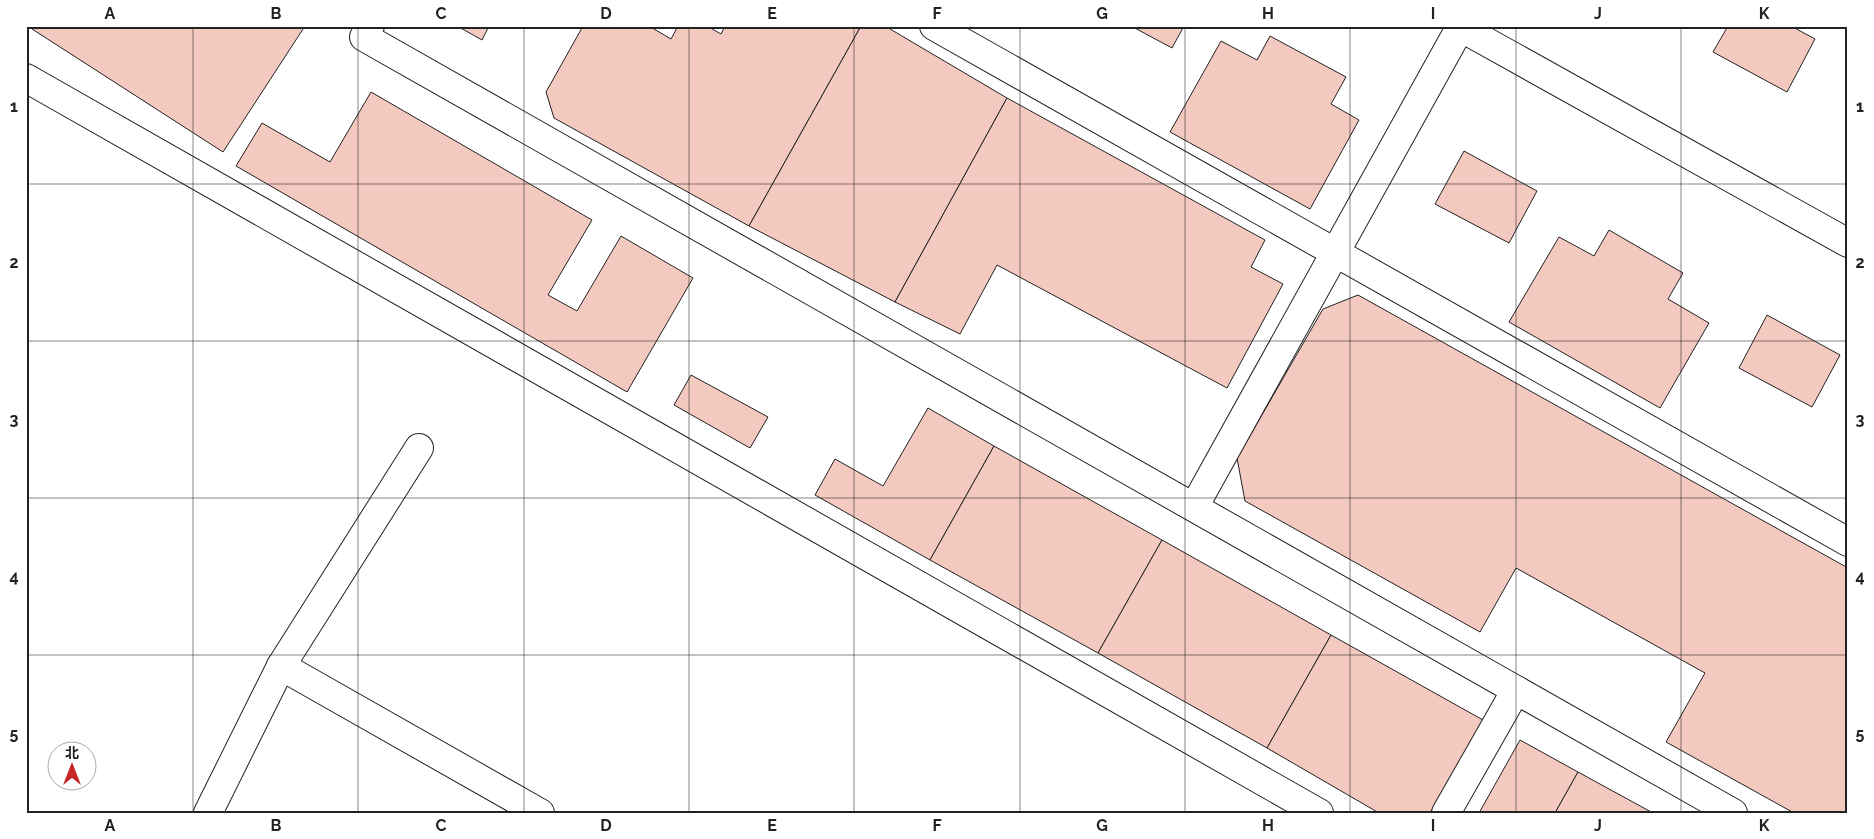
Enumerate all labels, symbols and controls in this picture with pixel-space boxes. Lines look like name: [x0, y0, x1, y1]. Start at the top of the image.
text: A: [105, 4, 116, 23]
text: B: [271, 4, 282, 23]
text: C: [436, 4, 447, 23]
text: D: [600, 4, 612, 23]
text: E: [767, 4, 777, 23]
text: F: [932, 4, 942, 23]
text: G: [1096, 4, 1108, 23]
text: H: [1262, 4, 1274, 23]
text: I: [1431, 4, 1435, 23]
text: J: [1594, 4, 1602, 23]
text: K: [1759, 4, 1770, 23]
text: 1: [10, 97, 18, 116]
text: 1: [1856, 97, 1864, 116]
text: 2: [9, 253, 19, 272]
text: 2: [1855, 253, 1865, 272]
text: 3: [10, 410, 19, 429]
text: 3: [1856, 410, 1865, 429]
text: 4: [9, 567, 19, 586]
text: 4: [1855, 567, 1865, 586]
text: 5: [10, 724, 19, 743]
text: 5: [1856, 724, 1865, 743]
north arrow: [48, 742, 98, 792]
text: 北: [65, 745, 79, 761]
text: A: [105, 816, 116, 835]
text: B: [271, 816, 282, 835]
text: C: [436, 816, 447, 835]
text: D: [600, 816, 612, 835]
text: E: [767, 816, 777, 835]
text: F: [932, 816, 942, 835]
text: G: [1096, 816, 1108, 835]
text: H: [1262, 816, 1274, 835]
text: I: [1431, 816, 1435, 835]
text: J: [1594, 816, 1602, 835]
text: K: [1759, 816, 1770, 835]

